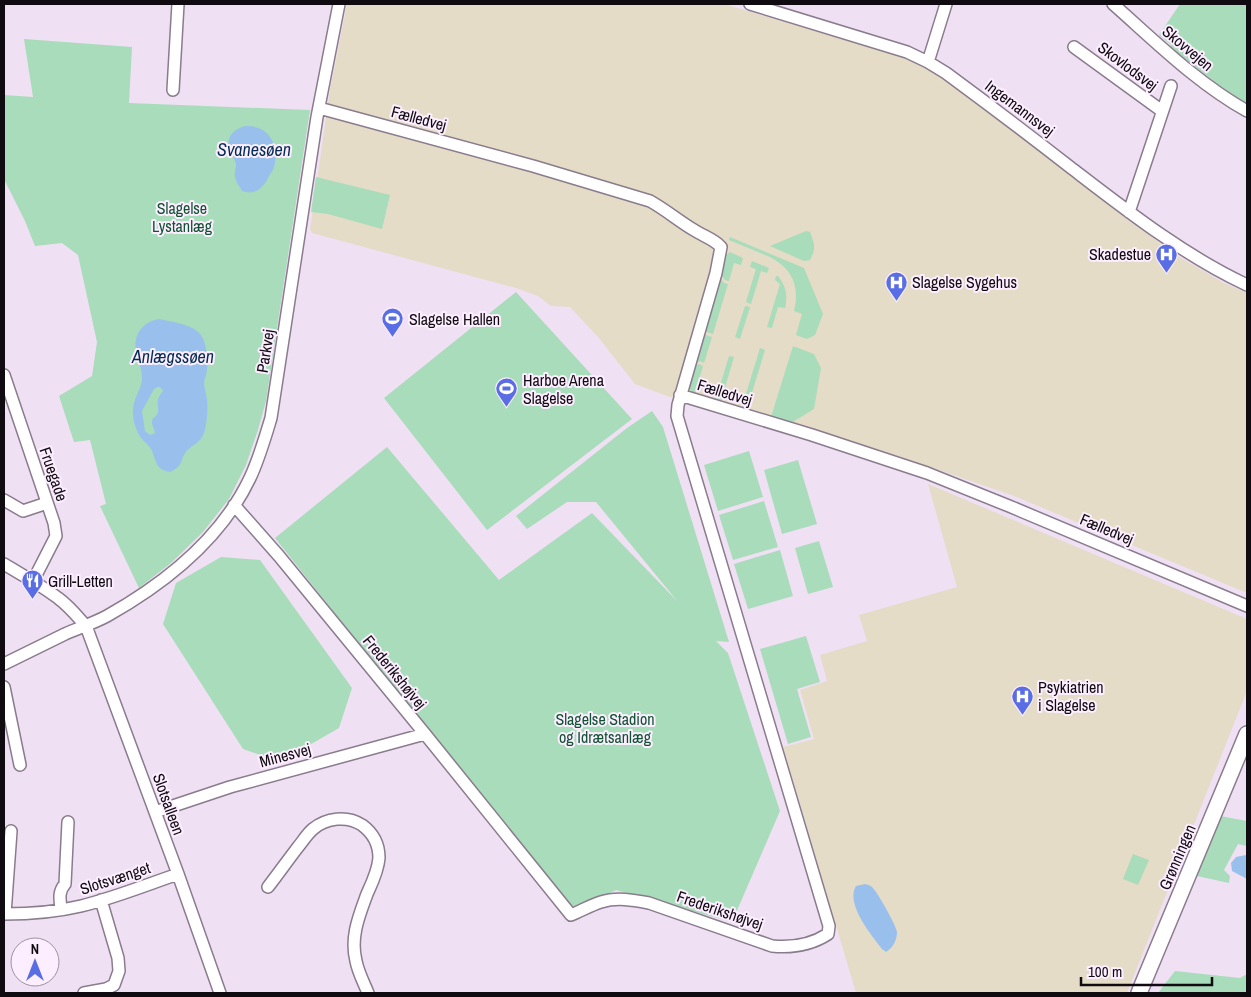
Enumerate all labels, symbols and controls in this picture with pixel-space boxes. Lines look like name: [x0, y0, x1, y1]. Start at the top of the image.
street label: Skovvejen: [1158, 20, 1218, 76]
street label: Skovlodsvej: [1093, 36, 1163, 96]
street label: Ingemannsvej: [981, 75, 1059, 141]
street label: Fælledvej: [389, 100, 449, 136]
water label: Svanesøen: [217, 137, 291, 162]
park label: Slagelse Lystanlæg: [152, 197, 213, 237]
hospital icon: Skadestue: [1155, 242, 1179, 273]
place label: Skadestue: [1089, 243, 1151, 265]
hospital icon: Slagelse Sygehus: [884, 270, 908, 301]
place label: Slagelse Sygehus: [912, 271, 1017, 293]
sports icon: Slagelse Hallen: [381, 307, 405, 338]
place label: Slagelse Hallen: [409, 308, 500, 330]
street label: Parkvej: [251, 328, 279, 374]
water label: Anlægssøen: [131, 344, 214, 369]
place label: Harboe Arena Slagelse: [523, 369, 605, 409]
street label: Fælledvej: [695, 373, 755, 411]
sports icon: Harboe Arena Slagelse: [495, 377, 519, 408]
street label: Fruegade: [34, 444, 74, 504]
street label: Fælledvej: [1077, 508, 1137, 550]
restaurant icon: Grill-Letten: [20, 569, 44, 600]
place label: Grill-Letten: [48, 570, 113, 592]
street label: Frederikshøjvej: [358, 630, 432, 714]
place label: Psykiatrien i Slagelse: [1038, 676, 1104, 716]
hospital icon: Psykiatrien i Slagelse: [1010, 684, 1034, 715]
park label: Slagelse Stadion og Idrætsanlæg: [555, 708, 655, 748]
street label: Minesvej: [257, 738, 313, 772]
street label: Slotsalleen: [148, 770, 190, 838]
street label: Grønningen: [1153, 821, 1201, 893]
street label: Slotsvænget: [77, 856, 153, 900]
street label: Frederikshøjvej: [674, 885, 766, 935]
north arrow: [10, 937, 60, 987]
text: N: [31, 940, 39, 958]
scale bar: [1081, 954, 1212, 986]
text: 100 m: [1088, 961, 1122, 982]

